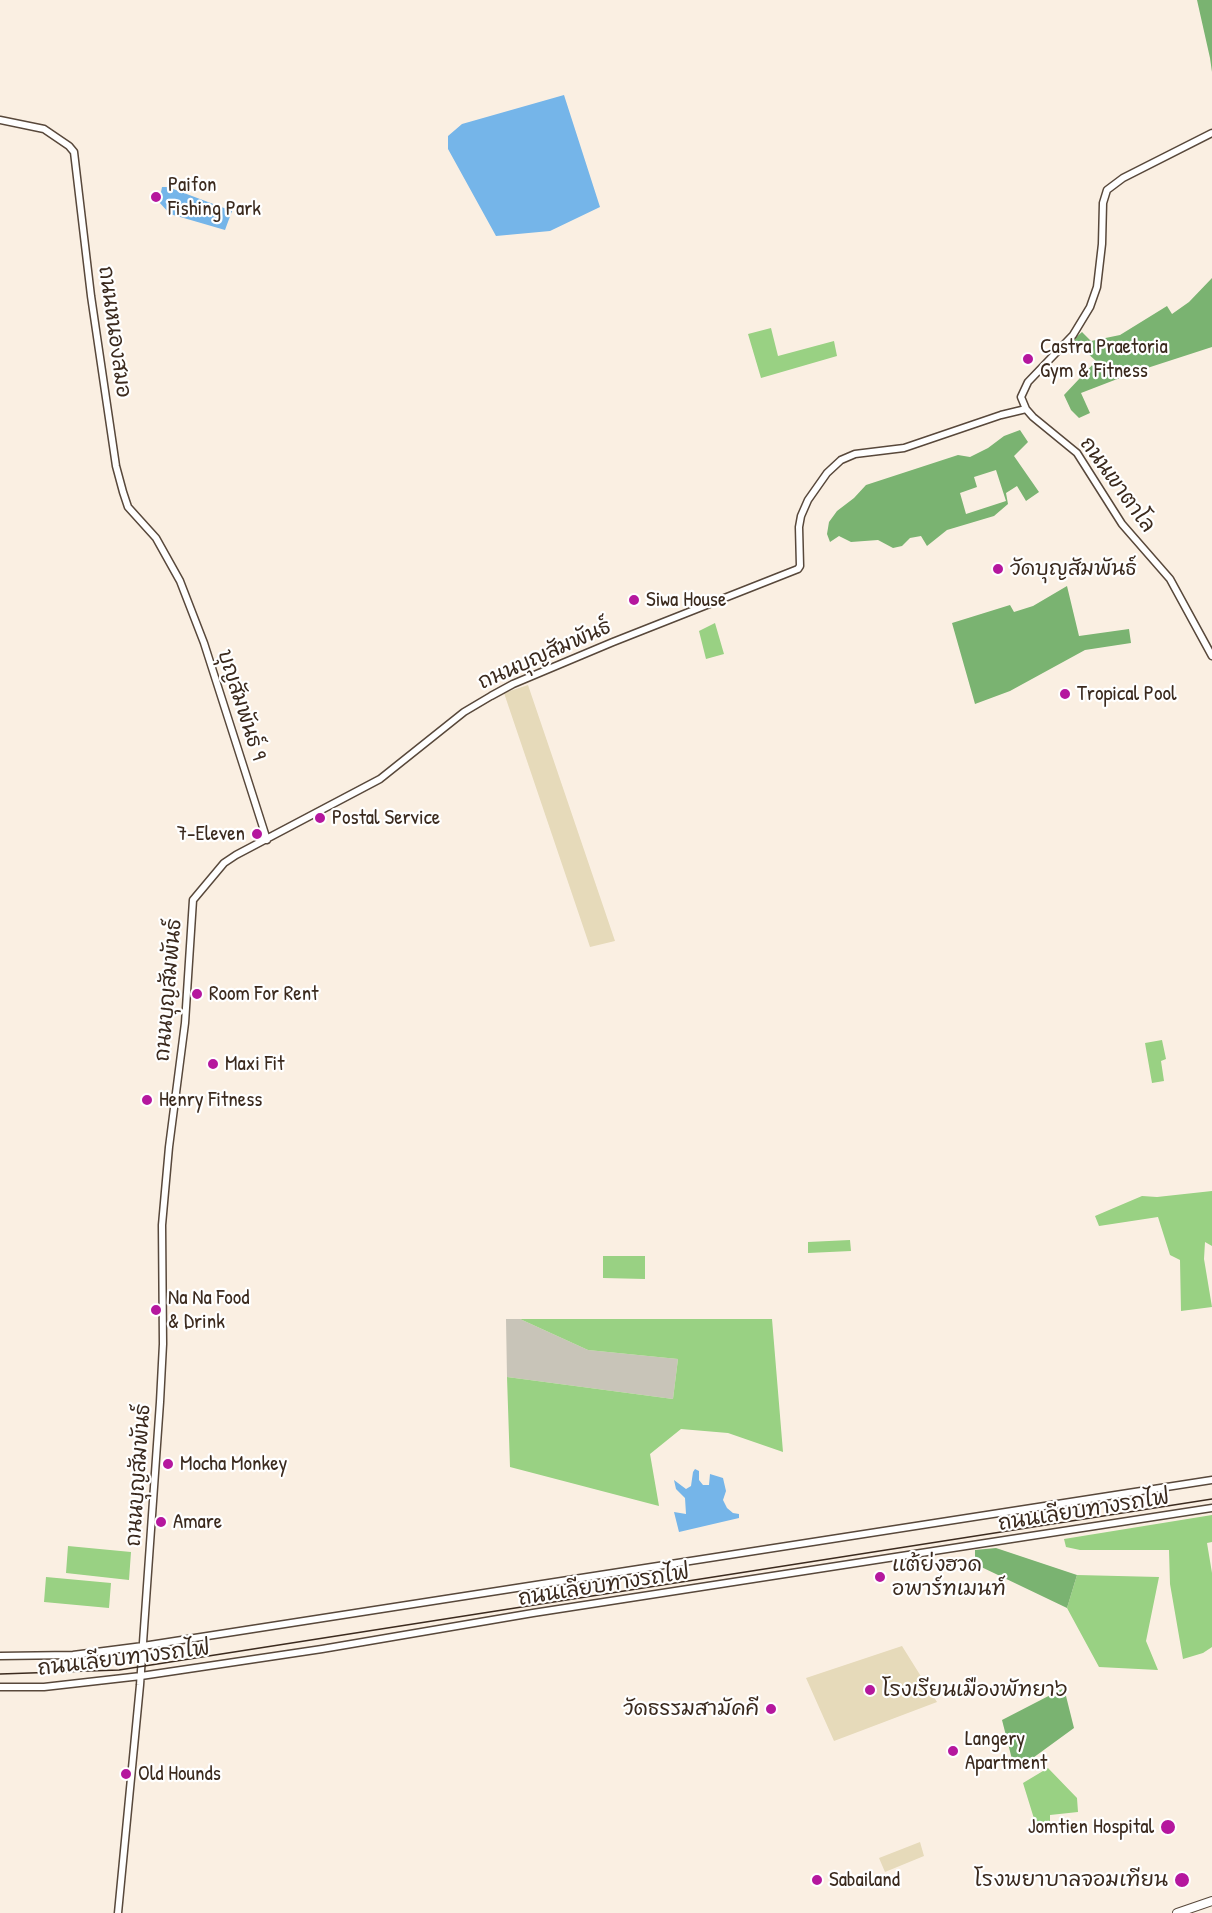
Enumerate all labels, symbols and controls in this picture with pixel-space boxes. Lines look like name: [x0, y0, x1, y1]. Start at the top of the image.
place label: Paifon Fishing Park: [168, 172, 261, 222]
marker: Paifon Fishing Park: [149, 190, 163, 204]
street label: ถนนหนองสมอ: [92, 264, 136, 400]
place label: Castra Praetoria Gym & Fitness: [1040, 334, 1168, 384]
marker: Castra Praetoria Gym & Fitness: [1021, 352, 1035, 366]
street label: ถนนเขาตาโล: [1074, 432, 1160, 538]
place label: วัดบุญสัมพันธ์: [1010, 556, 1137, 582]
marker: วัดบุญสัมพันธ์: [991, 562, 1005, 576]
place label: Siwa House: [646, 587, 726, 613]
marker: Siwa House: [627, 593, 641, 607]
street label: ถนนบุญสัมพันธ์: [474, 614, 616, 696]
street label: บุญสัมพันธ์ 9: [211, 647, 271, 763]
place label: Tropical Pool: [1077, 681, 1176, 707]
marker: Tropical Pool: [1058, 687, 1072, 701]
place label: Postal Service: [332, 805, 440, 831]
marker: Postal Service: [313, 811, 327, 825]
place label: 7-Eleven: [177, 821, 245, 847]
marker: 7-Eleven: [250, 827, 264, 841]
street label: ถนนบุญสัมพันธ์: [150, 917, 188, 1063]
place label: Room For Rent: [209, 981, 318, 1007]
marker: Room For Rent: [190, 987, 204, 1001]
place label: Maxi Fit: [225, 1051, 284, 1077]
marker: Maxi Fit: [206, 1057, 220, 1071]
place label: Henry Fitness: [159, 1087, 262, 1113]
marker: Henry Fitness: [140, 1093, 154, 1107]
place label: Na Na Food & Drink: [168, 1285, 249, 1335]
marker: Na Na Food & Drink: [149, 1303, 163, 1317]
street label: ถนนบุญสัมพันธ์: [121, 1403, 157, 1547]
place label: Mocha Monkey: [180, 1451, 287, 1477]
marker: Mocha Monkey: [161, 1457, 175, 1471]
street label: ถนนเลียบทางรถไฟ: [996, 1485, 1172, 1537]
place label: Amare: [173, 1509, 222, 1535]
marker: Amare: [154, 1515, 168, 1529]
place label: แต้ย่งฮวด อพาร์ทเมนท์: [892, 1552, 1006, 1602]
street label: ถนนเลียบทางรถไฟ: [516, 1560, 692, 1612]
marker: แต้ย่งฮวด อพาร์ทเมนท์: [873, 1570, 887, 1584]
street label: ถนนเลียบทางรถไฟ: [36, 1636, 212, 1682]
place label: โรงเรียนเมืองพัทยา๖: [882, 1677, 1067, 1703]
marker: โรงเรียนเมืองพัทยา๖: [863, 1683, 877, 1697]
place label: วัดธรรมสามัคคี: [623, 1696, 759, 1722]
marker: วัดธรรมสามัคคี: [764, 1702, 778, 1716]
place label: Langery Apartment: [965, 1726, 1047, 1776]
marker: Langery Apartment: [946, 1744, 960, 1758]
place label: Old Hounds: [138, 1761, 221, 1787]
marker: Old Hounds: [119, 1767, 133, 1781]
place label: Jomtien Hospital: [1028, 1814, 1154, 1840]
marker: Jomtien Hospital: [1159, 1818, 1177, 1836]
place label: Sabailand: [829, 1867, 900, 1893]
place label: โรงพยาบาลจอมเทียน: [974, 1867, 1168, 1893]
marker: โรงพยาบาลจอมเทียน: [1173, 1871, 1191, 1889]
marker: Sabailand: [810, 1873, 824, 1887]

